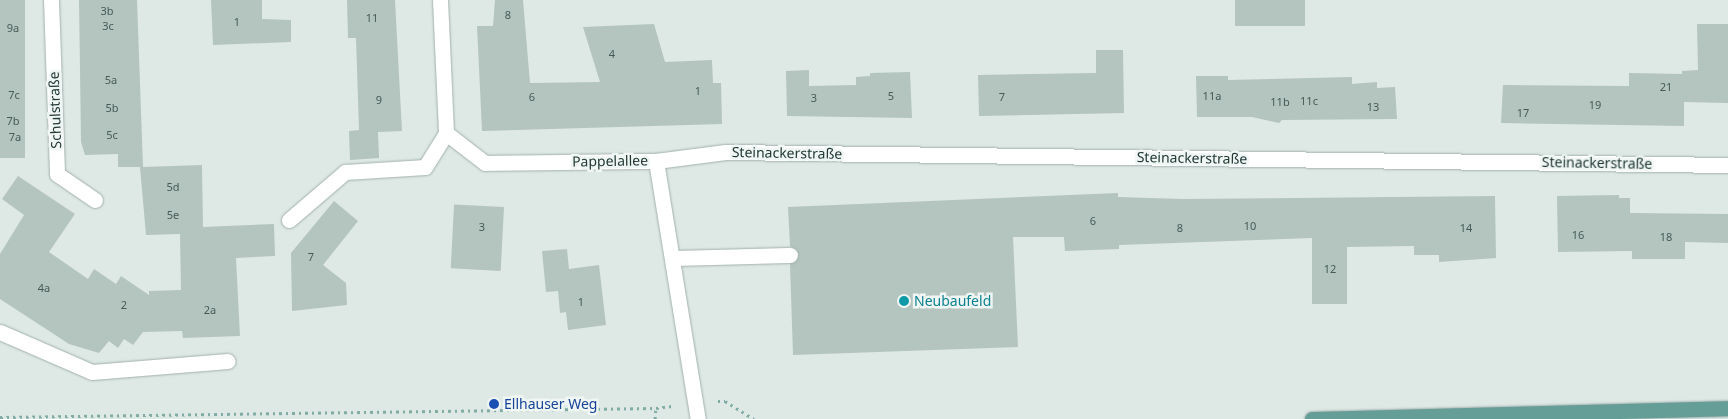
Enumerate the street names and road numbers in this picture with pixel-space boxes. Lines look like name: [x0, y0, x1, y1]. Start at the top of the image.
street label: Schulstraße: [45, 71, 65, 149]
street label: Steinackerstraße: [732, 144, 842, 162]
street label: Steinackerstraße: [1137, 149, 1247, 167]
street label: Pappelallee: [572, 152, 648, 170]
street label: Steinackerstraße: [1542, 154, 1652, 172]

